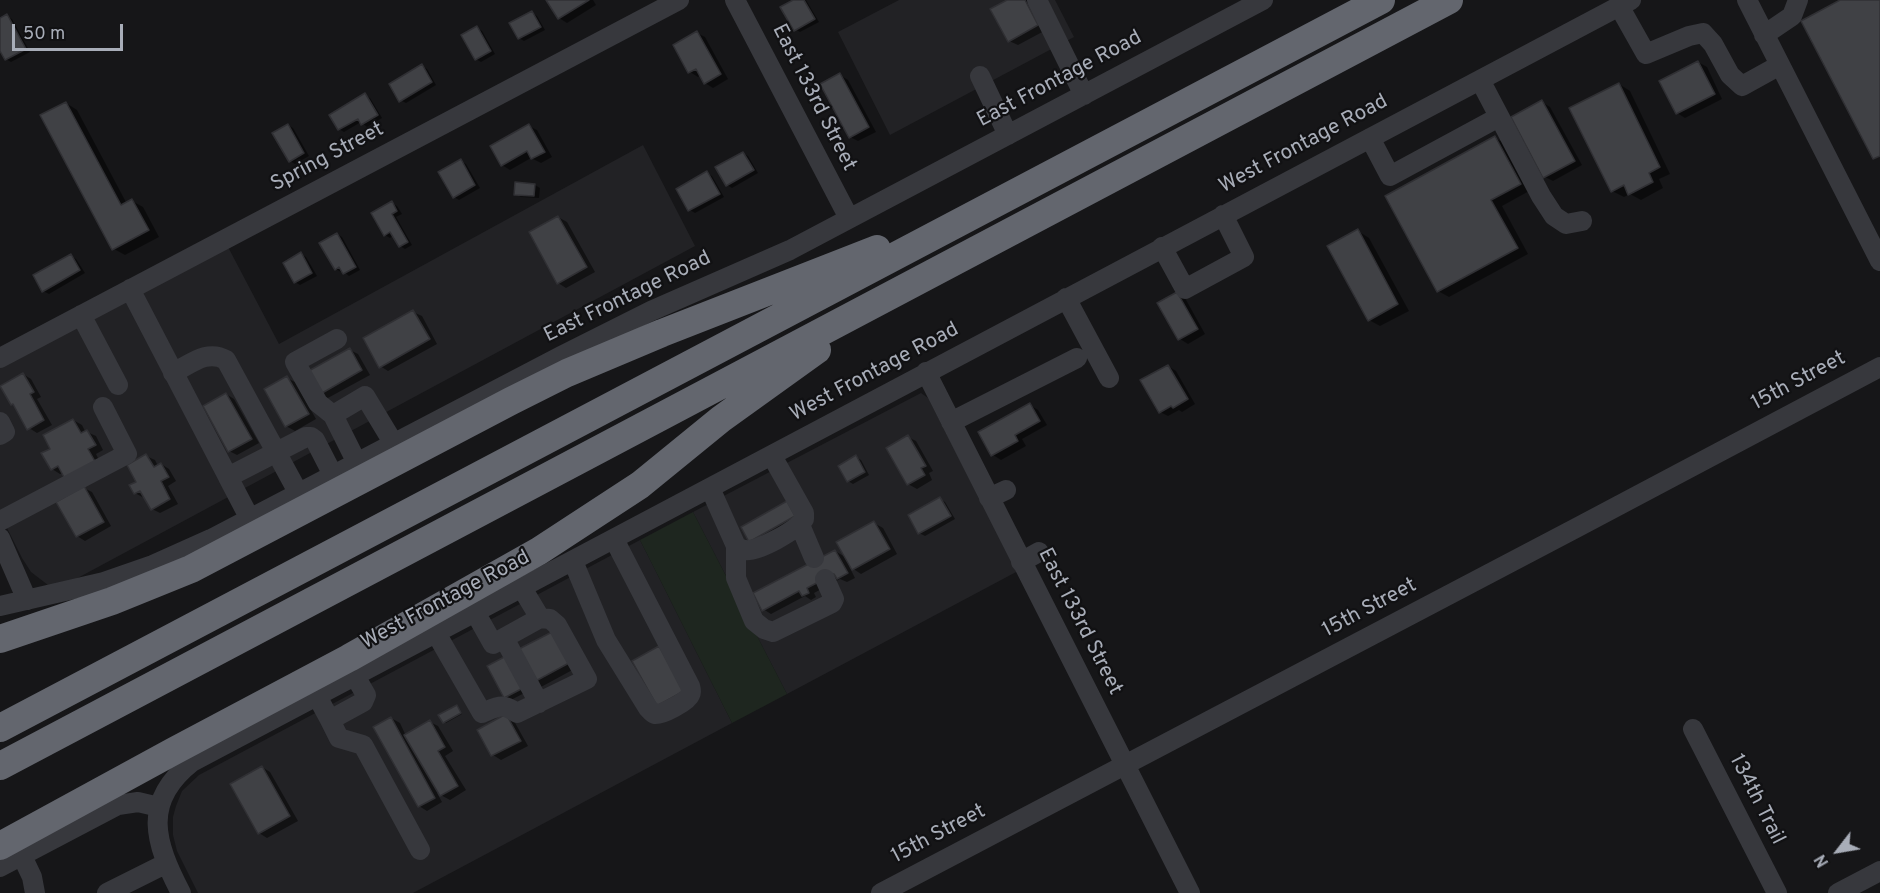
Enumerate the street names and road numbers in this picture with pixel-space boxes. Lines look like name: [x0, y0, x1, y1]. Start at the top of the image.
street label: East 133rd Street: [765, 20, 861, 176]
street label: East Frontage Road: [973, 26, 1147, 134]
street label: West Frontage Road: [1215, 90, 1393, 200]
street label: Spring Street: [267, 118, 389, 198]
street label: East Frontage Road: [540, 247, 716, 349]
street label: West Frontage Road: [786, 318, 964, 428]
street label: 15th Street: [1748, 347, 1850, 417]
street label: East 133rd Street: [1031, 544, 1127, 700]
street label: West Frontage Road: [357, 546, 535, 656]
street label: 15th Street: [1319, 574, 1421, 644]
street label: 134th Trail: [1723, 751, 1789, 849]
street label: 15th Street: [888, 800, 990, 870]

